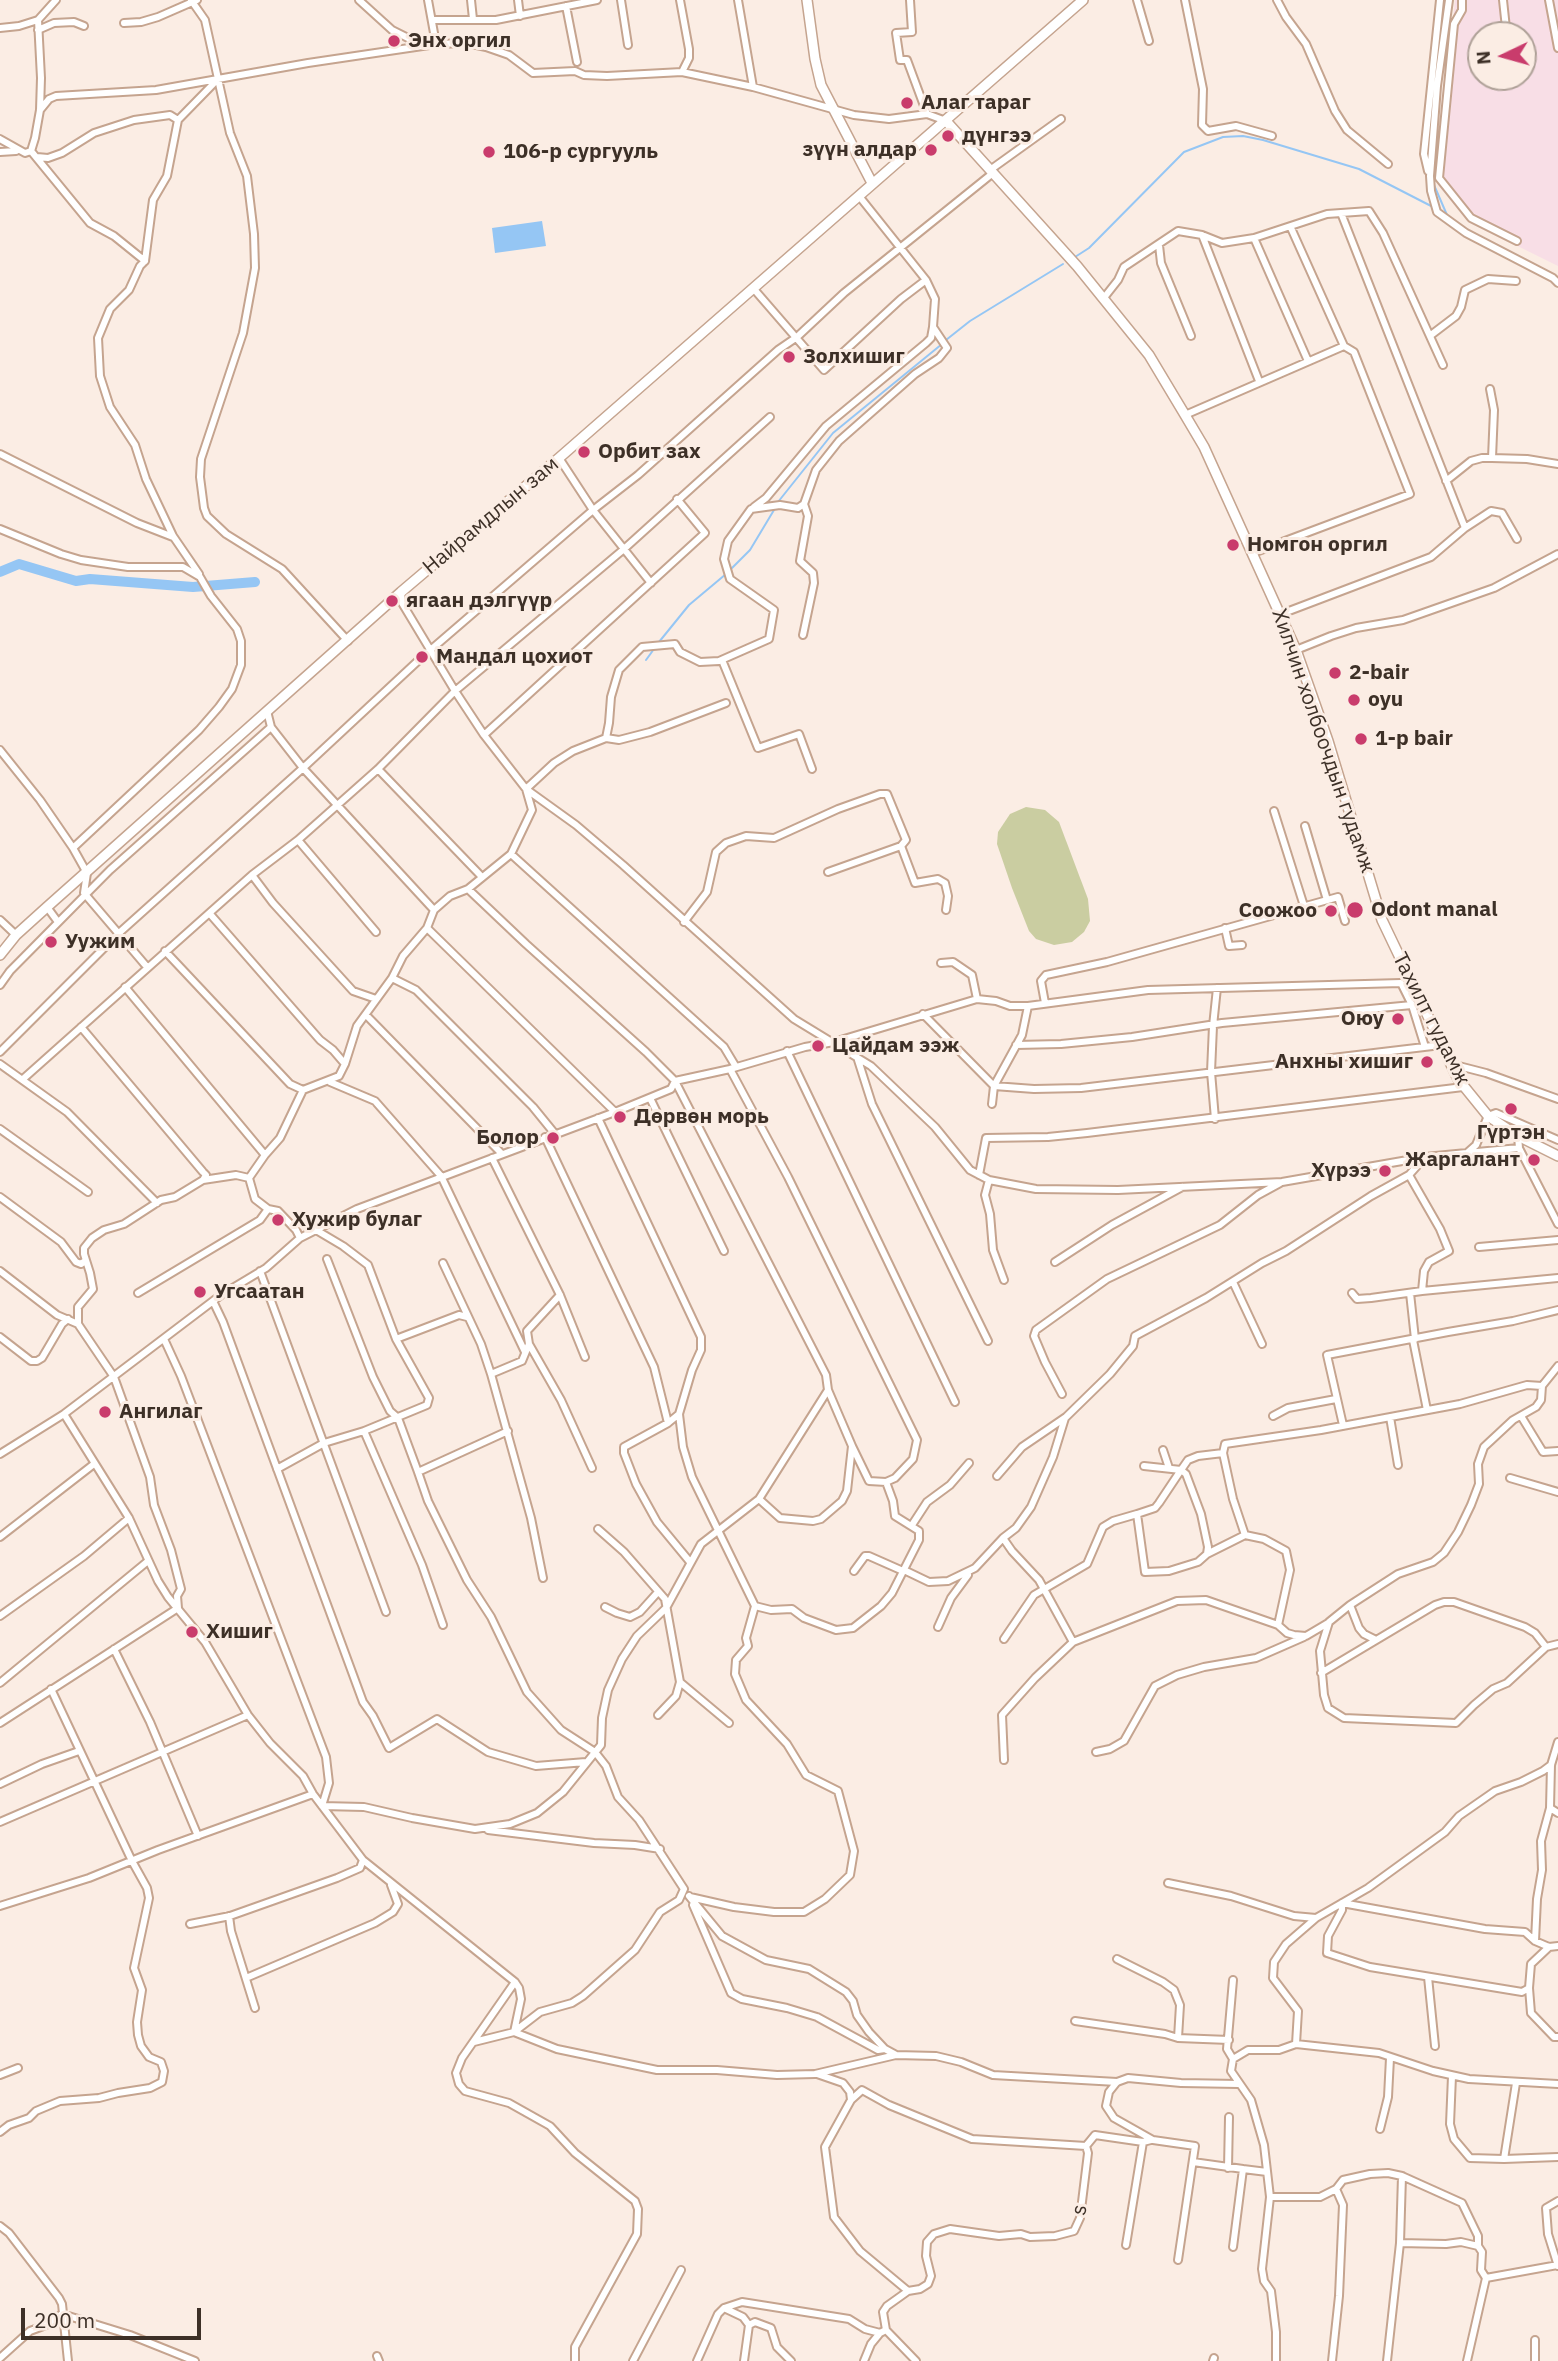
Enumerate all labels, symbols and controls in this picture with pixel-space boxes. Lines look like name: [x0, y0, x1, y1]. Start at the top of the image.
north arrow: [1467, 21, 1537, 91]
place label: Энх оргил: [408, 28, 511, 54]
marker: Энх оргил: [386, 33, 402, 49]
text: N: [1471, 50, 1496, 66]
place label: Алаг тараг: [921, 90, 1031, 116]
marker: Алаг тараг: [899, 95, 915, 111]
place label: дүнгээ: [962, 123, 1031, 149]
marker: дүнгээ: [940, 128, 956, 144]
place label: зүүн алдар: [802, 137, 917, 163]
place label: 106-р сургууль: [503, 139, 658, 165]
marker: зүүн алдар: [923, 142, 939, 158]
marker: 106-р сургууль: [481, 144, 497, 160]
place label: Золхишиг: [803, 344, 905, 370]
marker: Золхишиг: [781, 349, 797, 365]
place label: Орбит зах: [598, 439, 701, 465]
marker: Орбит зах: [576, 444, 592, 460]
street label: Найрамдлын зам: [418, 452, 564, 580]
place label: Номгон оргил: [1247, 532, 1388, 558]
marker: Номгон оргил: [1225, 537, 1241, 553]
place label: ягаан дэлгүүр: [406, 588, 552, 614]
marker: ягаан дэлгүүр: [384, 593, 400, 609]
street label: Хилчин холбоочдын гудамж: [1266, 606, 1380, 876]
place label: Мандал цохиот: [436, 644, 593, 670]
marker: Мандал цохиот: [414, 649, 430, 665]
place label: 2-bair: [1349, 660, 1409, 686]
marker: 2-bair: [1327, 665, 1343, 681]
place label: oyu: [1368, 687, 1403, 713]
marker: oyu: [1346, 692, 1362, 708]
place label: 1-p bair: [1375, 726, 1453, 752]
marker: 1-p bair: [1353, 731, 1369, 747]
place label: Odont manal: [1371, 897, 1498, 923]
place label: Соожоо: [1238, 898, 1317, 924]
marker: Odont manal: [1345, 900, 1365, 920]
marker: Соожоо: [1323, 903, 1339, 919]
place label: Уужим: [65, 929, 135, 955]
marker: Уужим: [43, 934, 59, 950]
street label: Тахилт гудамж: [1387, 948, 1475, 1090]
place label: Оюу: [1341, 1006, 1384, 1032]
marker: Оюу: [1390, 1011, 1406, 1027]
place label: Цайдам ээж: [832, 1033, 959, 1059]
marker: Цайдам ээж: [810, 1038, 826, 1054]
place label: Анхны хишиг: [1275, 1049, 1413, 1075]
marker: Анхны хишиг: [1419, 1054, 1435, 1070]
marker: Гүртэн: [1503, 1101, 1519, 1117]
place label: Дөрвөн морь: [634, 1104, 769, 1130]
marker: Дөрвөн морь: [612, 1109, 628, 1125]
place label: Гүртэн: [1477, 1120, 1545, 1146]
place label: Болор: [476, 1125, 539, 1151]
marker: Болор: [545, 1130, 561, 1146]
place label: Жаргалант: [1405, 1147, 1520, 1173]
marker: Жаргалант: [1526, 1152, 1542, 1168]
place label: Хүрээ: [1311, 1158, 1371, 1184]
marker: Хүрээ: [1377, 1163, 1393, 1179]
place label: Хужир булаг: [292, 1207, 422, 1233]
marker: Хужир булаг: [270, 1212, 286, 1228]
place label: Угсаатан: [214, 1279, 305, 1305]
marker: Угсаатан: [192, 1284, 208, 1300]
place label: Ангилаг: [119, 1399, 203, 1425]
marker: Ангилаг: [97, 1404, 113, 1420]
place label: Хишиг: [206, 1619, 273, 1645]
marker: Хишиг: [184, 1624, 200, 1640]
street label: s: [1067, 2202, 1093, 2218]
scale bar: [24, 2294, 205, 2338]
text: 200 m: [34, 2306, 95, 2334]

